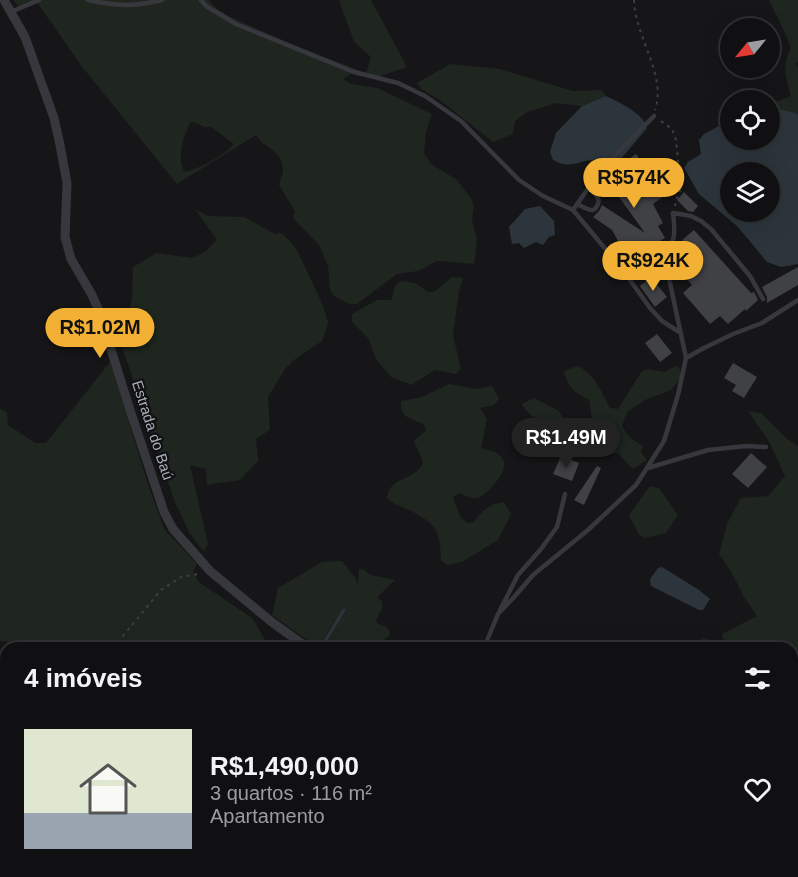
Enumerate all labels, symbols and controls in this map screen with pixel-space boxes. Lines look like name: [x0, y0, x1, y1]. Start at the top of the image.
north arrow: [720, 18, 780, 78]
map controls: [720, 18, 780, 222]
button: locate: [720, 90, 780, 150]
pin: R$574K: [585, 158, 683, 209]
button: layers: [720, 162, 780, 222]
text: R$574K: [597, 166, 671, 188]
pin: R$924K: [604, 241, 702, 292]
text: R$924K: [616, 249, 690, 271]
pin: R$1.02M: [45, 308, 155, 359]
text: R$1.02M: [59, 316, 141, 338]
street label: Estrada do Baú: [129, 378, 177, 482]
pin: R$1.49M: [511, 418, 621, 469]
text: R$1.49M: [525, 426, 607, 448]
icon: filters: [741, 662, 774, 695]
text: 4 imóveis: [24, 663, 143, 693]
text: R$1,490,000: [210, 751, 359, 781]
icon: home: [72, 753, 144, 825]
icon: heart: [741, 773, 774, 806]
text: 3 quartos · 116 m²: [210, 782, 372, 804]
text: Apartamento: [210, 805, 325, 827]

